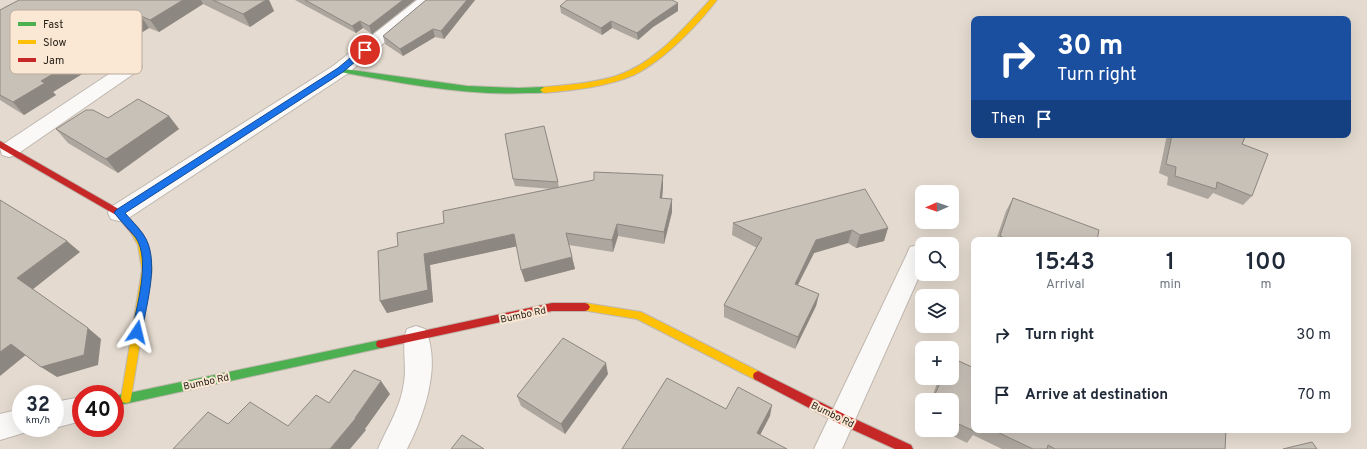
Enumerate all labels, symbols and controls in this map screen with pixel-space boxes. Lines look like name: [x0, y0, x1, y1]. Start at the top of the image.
legend: [10, 10, 142, 74]
text: Fast: [43, 18, 63, 32]
text: 30 m: [1057, 29, 1123, 65]
icon: right: [991, 32, 1043, 84]
pin: [348, 33, 382, 67]
text: Slow: [43, 36, 66, 50]
icon: arrive: [354, 39, 376, 61]
text: Jam: [43, 54, 64, 68]
text: Turn right: [1057, 64, 1137, 87]
icon: arrive: [1033, 108, 1055, 130]
text: Then: [991, 110, 1025, 129]
north arrow: [915, 185, 959, 229]
map controls: [915, 185, 959, 437]
button: search: [915, 237, 959, 281]
text: 15:43: [1036, 248, 1095, 278]
text: 1: [1166, 248, 1175, 278]
text: 100: [1246, 248, 1286, 278]
text: Arrival: [1046, 277, 1085, 293]
text: min: [1160, 277, 1181, 293]
text: m: [1261, 277, 1272, 293]
button: layers: [915, 289, 959, 333]
street label: Bumbo Rd: [499, 304, 547, 327]
position arrow: [116, 311, 158, 353]
icon: right: [991, 324, 1013, 346]
text: Turn right: [1025, 326, 1094, 345]
text: 30 m: [1296, 326, 1331, 345]
button: +: [915, 341, 959, 385]
street label: Bumbo Rd: [182, 371, 230, 394]
icon: arrive: [991, 384, 1013, 406]
speed limit sign: 40: [72, 385, 124, 437]
text: Arrive at destination: [1025, 386, 1168, 405]
text: 70 m: [1298, 386, 1331, 405]
text: 32: [26, 393, 50, 419]
button: −: [915, 393, 959, 437]
street label: Bumbo Rd: [809, 399, 856, 431]
text: km/h: [26, 414, 50, 427]

